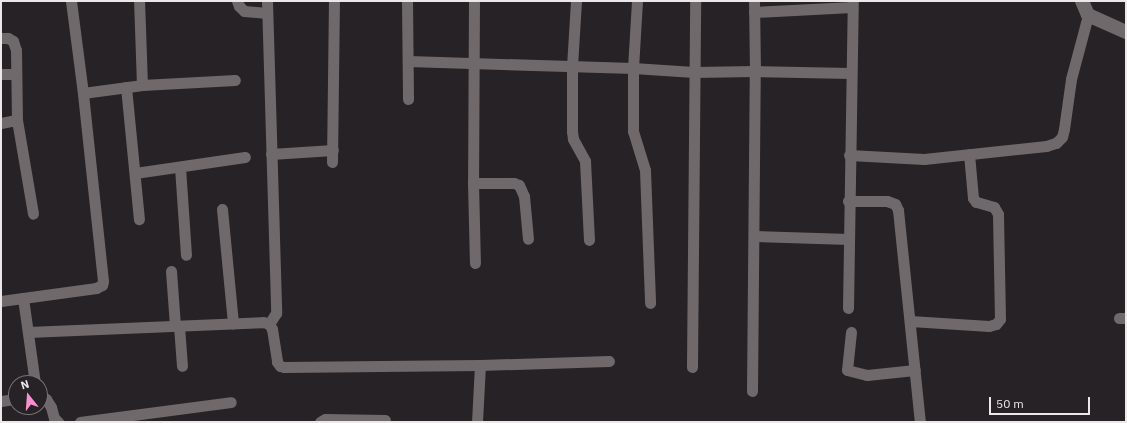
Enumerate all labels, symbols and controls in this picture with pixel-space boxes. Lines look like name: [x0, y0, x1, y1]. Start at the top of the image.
north arrow: [8, 375, 48, 415]
text: N: [19, 377, 31, 392]
scale bar: [991, 389, 1092, 415]
text: 50 m: [996, 396, 1024, 411]

